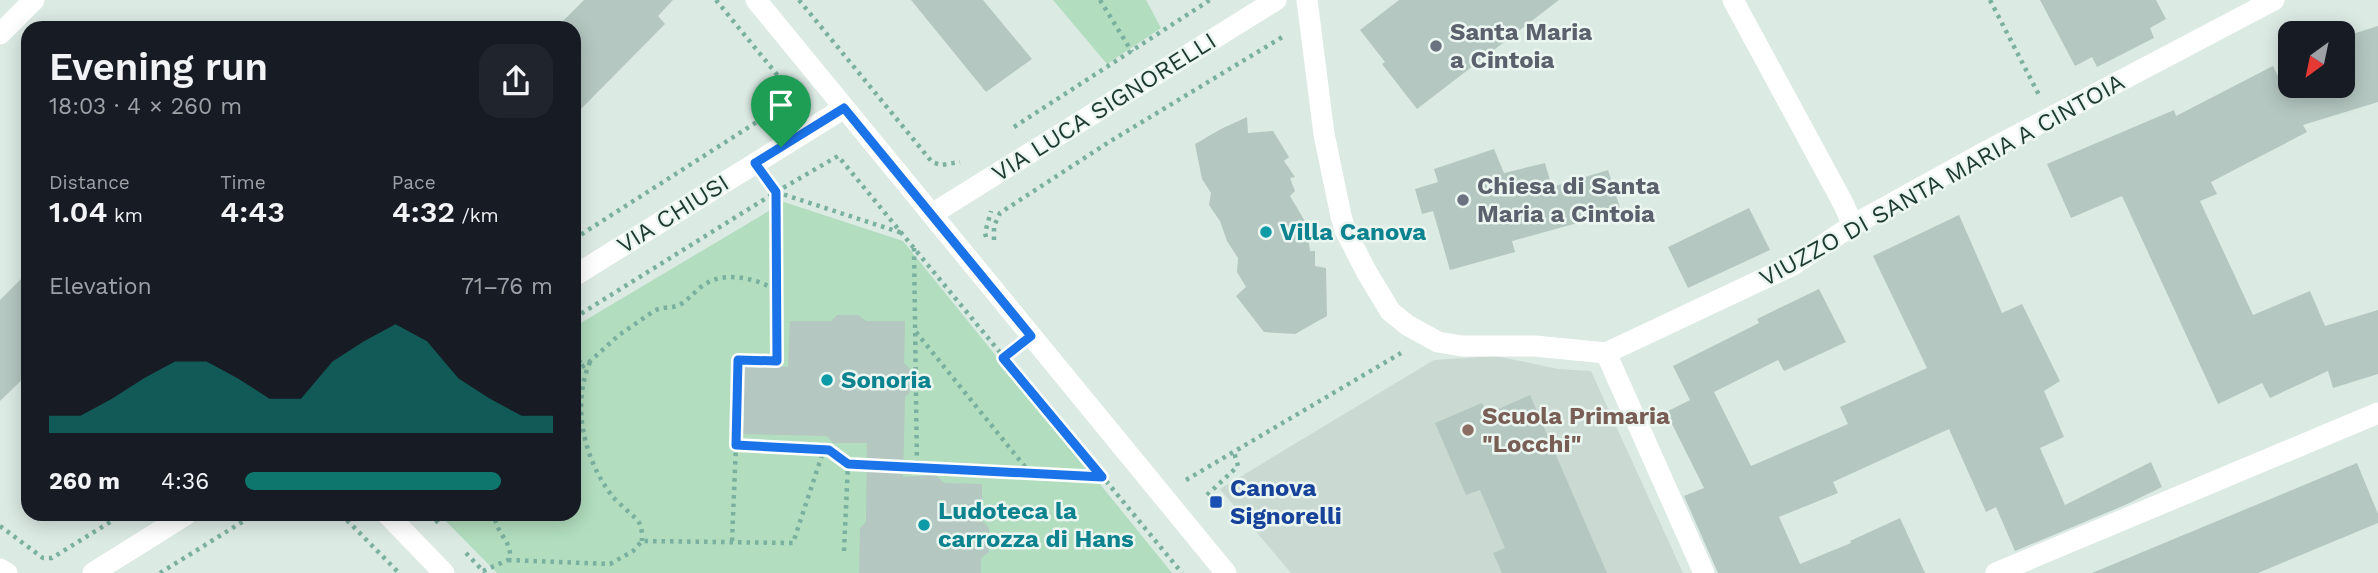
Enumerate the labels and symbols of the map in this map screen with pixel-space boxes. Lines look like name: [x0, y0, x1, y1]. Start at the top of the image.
place label: Santa Maria a Cintoia: [1450, 18, 1592, 74]
north arrow: [2278, 21, 2356, 98]
street label: VIA LUCA SIGNORELLI: [987, 27, 1221, 187]
marker: Santa Maria a Cintoia: [1428, 38, 1444, 54]
street label: VIUZZO DI SANTA MARIA A CINTOIA: [1755, 68, 2130, 292]
pin: [751, 75, 811, 147]
street label: VIA CHIUSI: [612, 169, 734, 259]
place label: Chiesa di Santa Maria a Cintoia: [1477, 172, 1660, 228]
marker: Chiesa di Santa Maria a Cintoia: [1455, 192, 1471, 208]
place label: Villa Canova: [1280, 218, 1426, 246]
marker: Villa Canova: [1258, 224, 1274, 240]
place label: Sonoria: [841, 366, 931, 394]
marker: Sonoria: [819, 372, 835, 388]
place label: Scuola Primaria "Locchi": [1482, 402, 1670, 458]
marker: Scuola Primaria "Locchi": [1460, 422, 1476, 438]
place label: Canova Signorelli: [1230, 474, 1342, 530]
marker: Canova Signorelli: [1208, 494, 1224, 510]
place label: Ludoteca la carrozza di Hans: [938, 497, 1134, 553]
marker: Ludoteca la carrozza di Hans: [916, 517, 932, 533]

